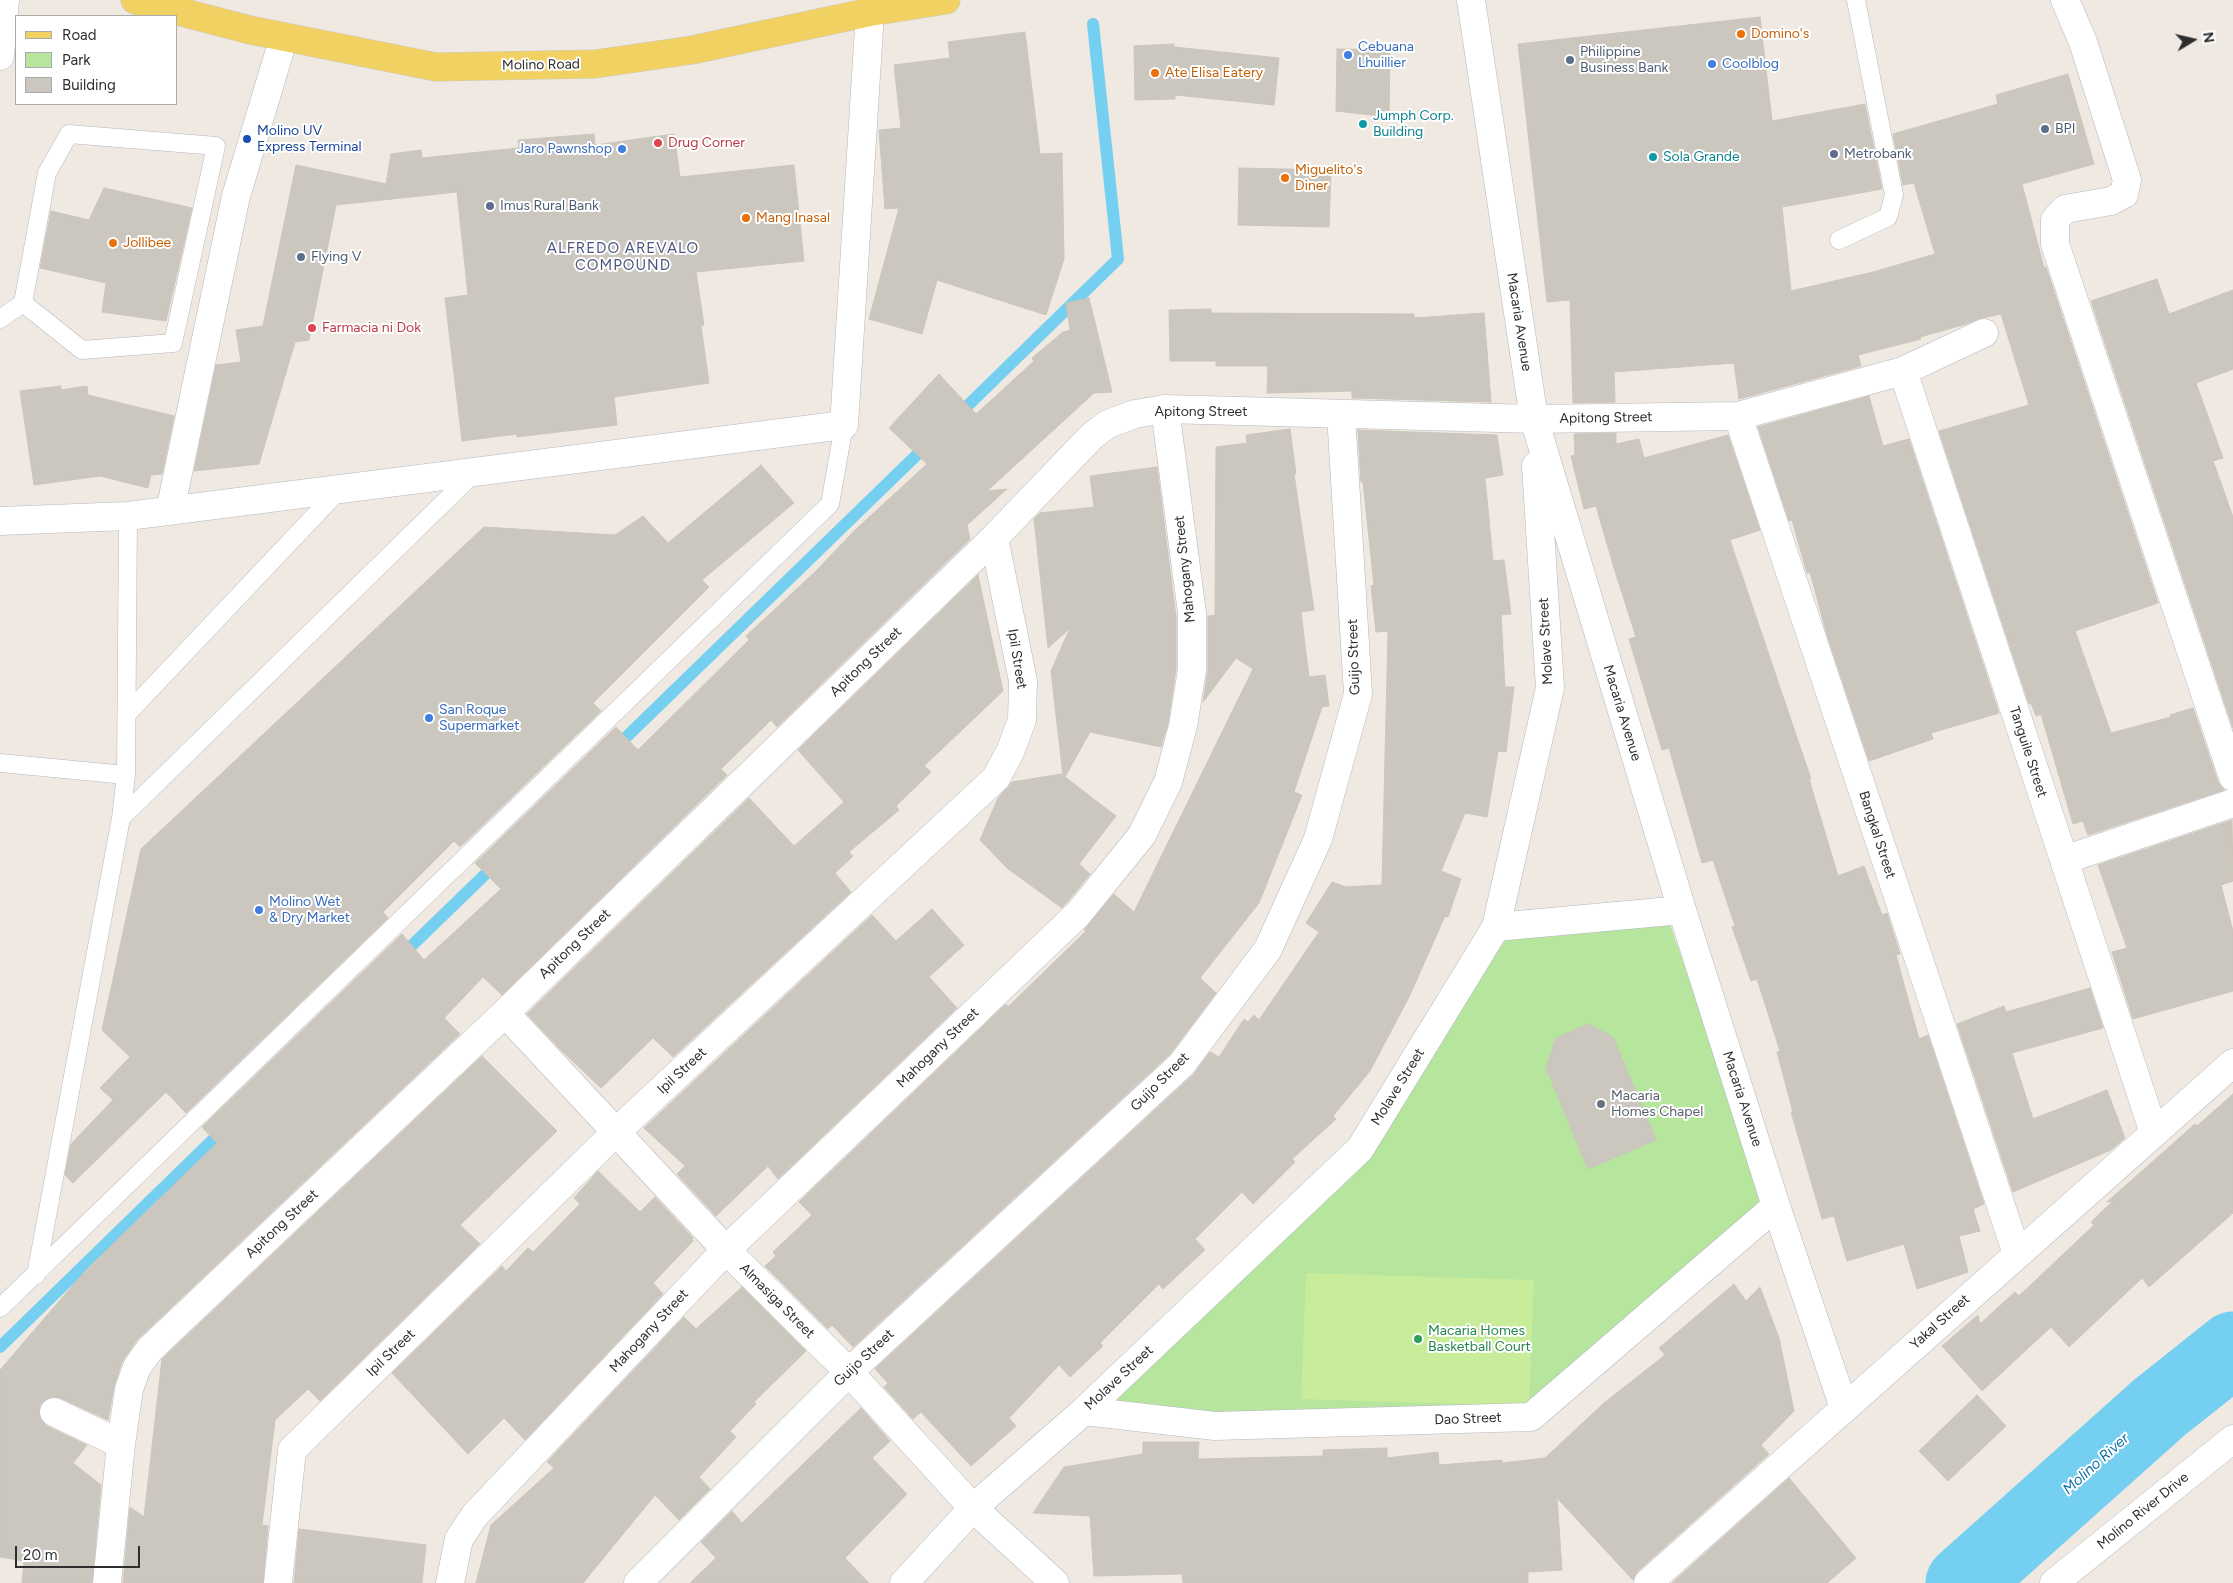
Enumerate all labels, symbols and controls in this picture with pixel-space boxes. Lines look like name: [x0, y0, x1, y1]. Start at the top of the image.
legend: [15, 15, 178, 105]
north arrow: [2168, 15, 2218, 65]
text: Road: [62, 26, 97, 44]
place label: Domino's: [1751, 26, 1809, 42]
marker: Domino's: [1735, 28, 1747, 40]
text: N: [2199, 31, 2218, 44]
place label: Cebuana Lhuillier: [1358, 39, 1414, 72]
place label: Philippine Business Bank: [1580, 44, 1668, 76]
marker: Cebuana Lhuillier: [1342, 49, 1354, 61]
text: Park: [62, 51, 91, 69]
marker: Philippine Business Bank: [1564, 54, 1576, 66]
street label: Molino Road: [502, 56, 580, 74]
place label: Coolblog: [1722, 56, 1779, 72]
marker: Coolblog: [1706, 58, 1718, 70]
place label: Ate Elisa Eatery: [1165, 65, 1263, 81]
marker: Ate Elisa Eatery: [1149, 67, 1161, 79]
text: Building: [62, 76, 116, 94]
place label: Jumph Corp. Building: [1373, 108, 1454, 140]
marker: Jumph Corp. Building: [1357, 118, 1369, 130]
place label: BPI: [2055, 121, 2075, 137]
place label: Molino UV Express Terminal: [257, 123, 362, 156]
marker: BPI: [2039, 123, 2051, 135]
marker: Molino UV Express Terminal: [241, 133, 253, 145]
place label: Drug Corner: [668, 135, 745, 151]
marker: Drug Corner: [652, 137, 664, 149]
place label: Jaro Pawnshop: [517, 141, 612, 157]
marker: Jaro Pawnshop: [616, 143, 628, 155]
place label: Metrobank: [1844, 146, 1912, 162]
marker: Metrobank: [1828, 148, 1840, 160]
place label: Sola Grande: [1663, 149, 1740, 165]
marker: Sola Grande: [1647, 151, 1659, 163]
place label: Miguelito's Diner: [1295, 162, 1363, 194]
marker: Miguelito's Diner: [1279, 172, 1291, 184]
place label: Imus Rural Bank: [500, 198, 599, 214]
marker: Imus Rural Bank: [484, 200, 496, 212]
place label: Mang Inasal: [756, 210, 830, 226]
marker: Mang Inasal: [740, 212, 752, 224]
place label: Jollibee: [123, 235, 171, 251]
marker: Jollibee: [107, 237, 119, 249]
district label: ALFREDO AREVALO COMPOUND: [545, 240, 701, 275]
place label: Flying V: [311, 249, 361, 265]
marker: Flying V: [295, 251, 307, 263]
street label: Macaria Avenue: [1503, 271, 1535, 373]
place label: Farmacia ni Dok: [322, 320, 421, 336]
marker: Farmacia ni Dok: [306, 322, 318, 334]
street label: Apitong Street: [1154, 404, 1248, 420]
street label: Apitong Street: [1559, 409, 1653, 427]
street label: Mahogany Street: [1171, 514, 1199, 624]
street label: Molave Street: [1535, 597, 1557, 685]
street label: Guijo Street: [1344, 619, 1364, 695]
street label: Apitong Street: [827, 624, 905, 700]
street label: Ipil Street: [1004, 628, 1030, 690]
street label: Macaria Avenue: [1599, 663, 1645, 763]
place label: San Roque Supermarket: [439, 702, 519, 734]
street label: Tanguile Street: [2005, 704, 2051, 800]
marker: San Roque Supermarket: [423, 712, 435, 724]
street label: Bangkal Street: [1855, 789, 1899, 881]
place label: Molino Wet & Dry Market: [269, 894, 350, 926]
marker: Molino Wet & Dry Market: [253, 904, 265, 916]
street label: Apitong Street: [536, 906, 614, 982]
street label: Mahogany Street: [893, 1004, 983, 1092]
street label: Ipil Street: [654, 1044, 710, 1098]
street label: Molave Street: [1368, 1045, 1428, 1129]
street label: Guijo Street: [1127, 1049, 1193, 1115]
street label: Macaria Avenue: [1719, 1049, 1765, 1149]
place label: Macaria Homes Chapel: [1611, 1088, 1703, 1120]
marker: Macaria Homes Chapel: [1595, 1098, 1607, 1110]
street label: Apitong Street: [242, 1186, 322, 1262]
street label: Almasiga Street: [736, 1260, 818, 1342]
street label: Mahogany Street: [606, 1286, 692, 1376]
street label: Yakal Street: [1907, 1291, 1973, 1353]
place label: Macaria Homes Basketball Court: [1428, 1323, 1531, 1355]
street label: Ipil Street: [363, 1326, 419, 1380]
street label: Guijo Street: [830, 1326, 898, 1390]
marker: Macaria Homes Basketball Court: [1412, 1333, 1424, 1345]
street label: Molave Street: [1081, 1342, 1157, 1414]
street label: Dao Street: [1434, 1409, 1502, 1429]
water label: Molino River: [2059, 1430, 2133, 1498]
street label: Molino River Drive: [2094, 1469, 2192, 1553]
scale bar: [18, 1536, 142, 1568]
text: 20 m: [23, 1546, 57, 1564]

